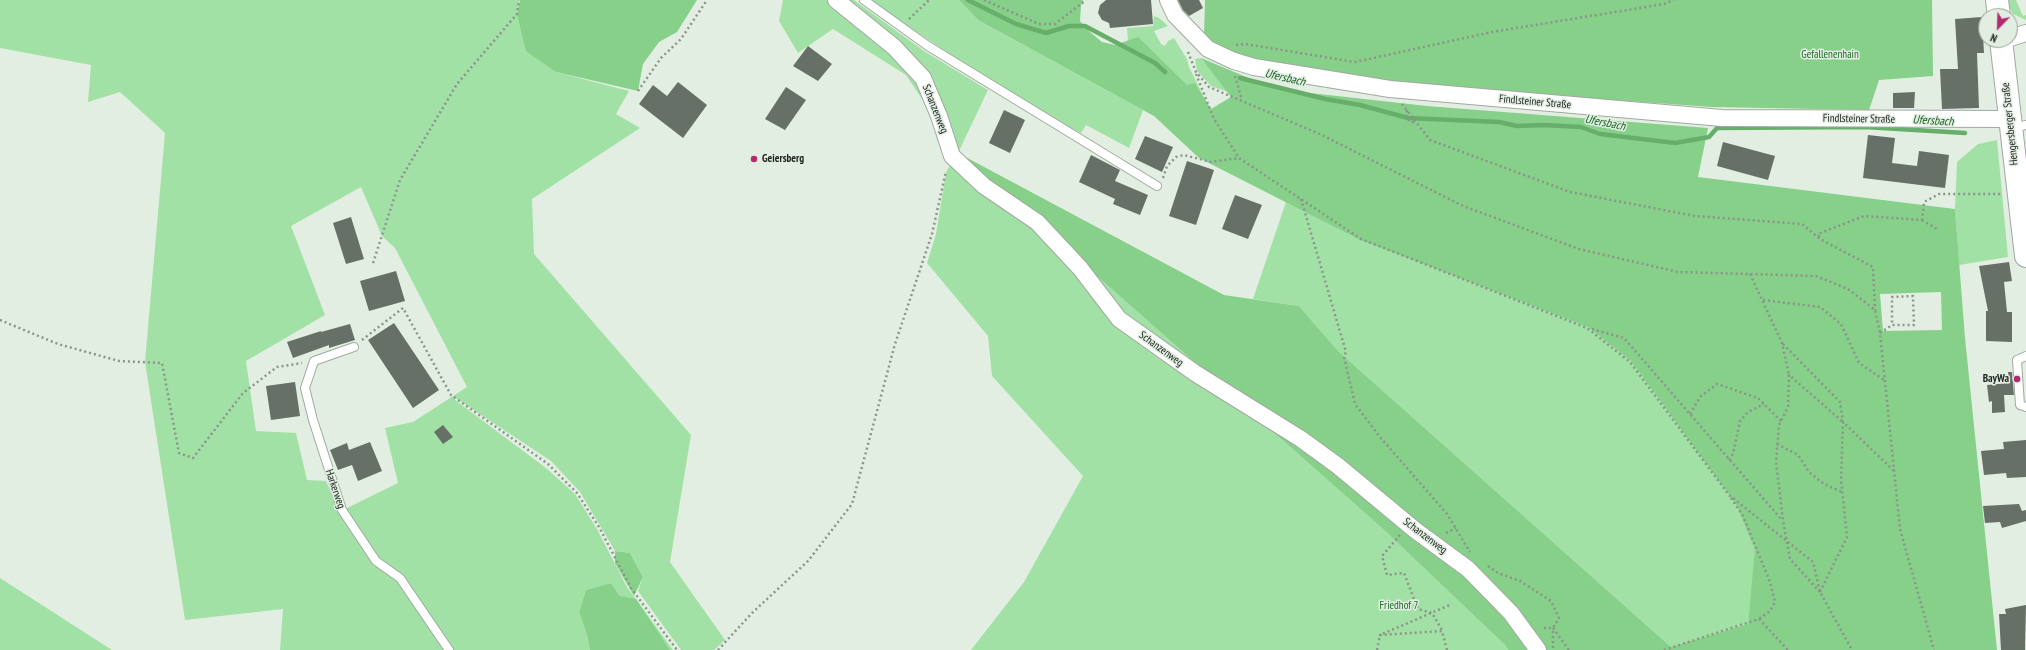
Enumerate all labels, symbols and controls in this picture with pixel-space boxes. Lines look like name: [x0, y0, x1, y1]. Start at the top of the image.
north arrow: [1978, 8, 2018, 48]
text: N: [1988, 31, 1999, 46]
park label: Gefallenenhain: [1801, 48, 1859, 62]
water label: Ufersbach: [1263, 66, 1307, 90]
street label: Hengersberger Straße: [1999, 82, 2021, 166]
street label: Schanzenweg: [919, 83, 951, 135]
street label: Findlsteiner Straße: [1498, 92, 1572, 112]
water label: Ufersbach: [1583, 112, 1627, 134]
street label: Findlsteiner Straße: [1823, 112, 1895, 126]
water label: Ufersbach: [1912, 113, 1954, 129]
place label: Geiersberg: [762, 152, 804, 166]
marker: Geiersberg: [749, 154, 759, 164]
street label: Schanzenweg: [1136, 329, 1186, 369]
place label: BayWa: [1983, 372, 2009, 386]
marker: BayWa: [2012, 374, 2022, 384]
street label: Harkerweg: [322, 468, 348, 510]
street label: Schanzenweg: [1400, 515, 1450, 557]
park label: Friedhof 7: [1380, 599, 1418, 613]

